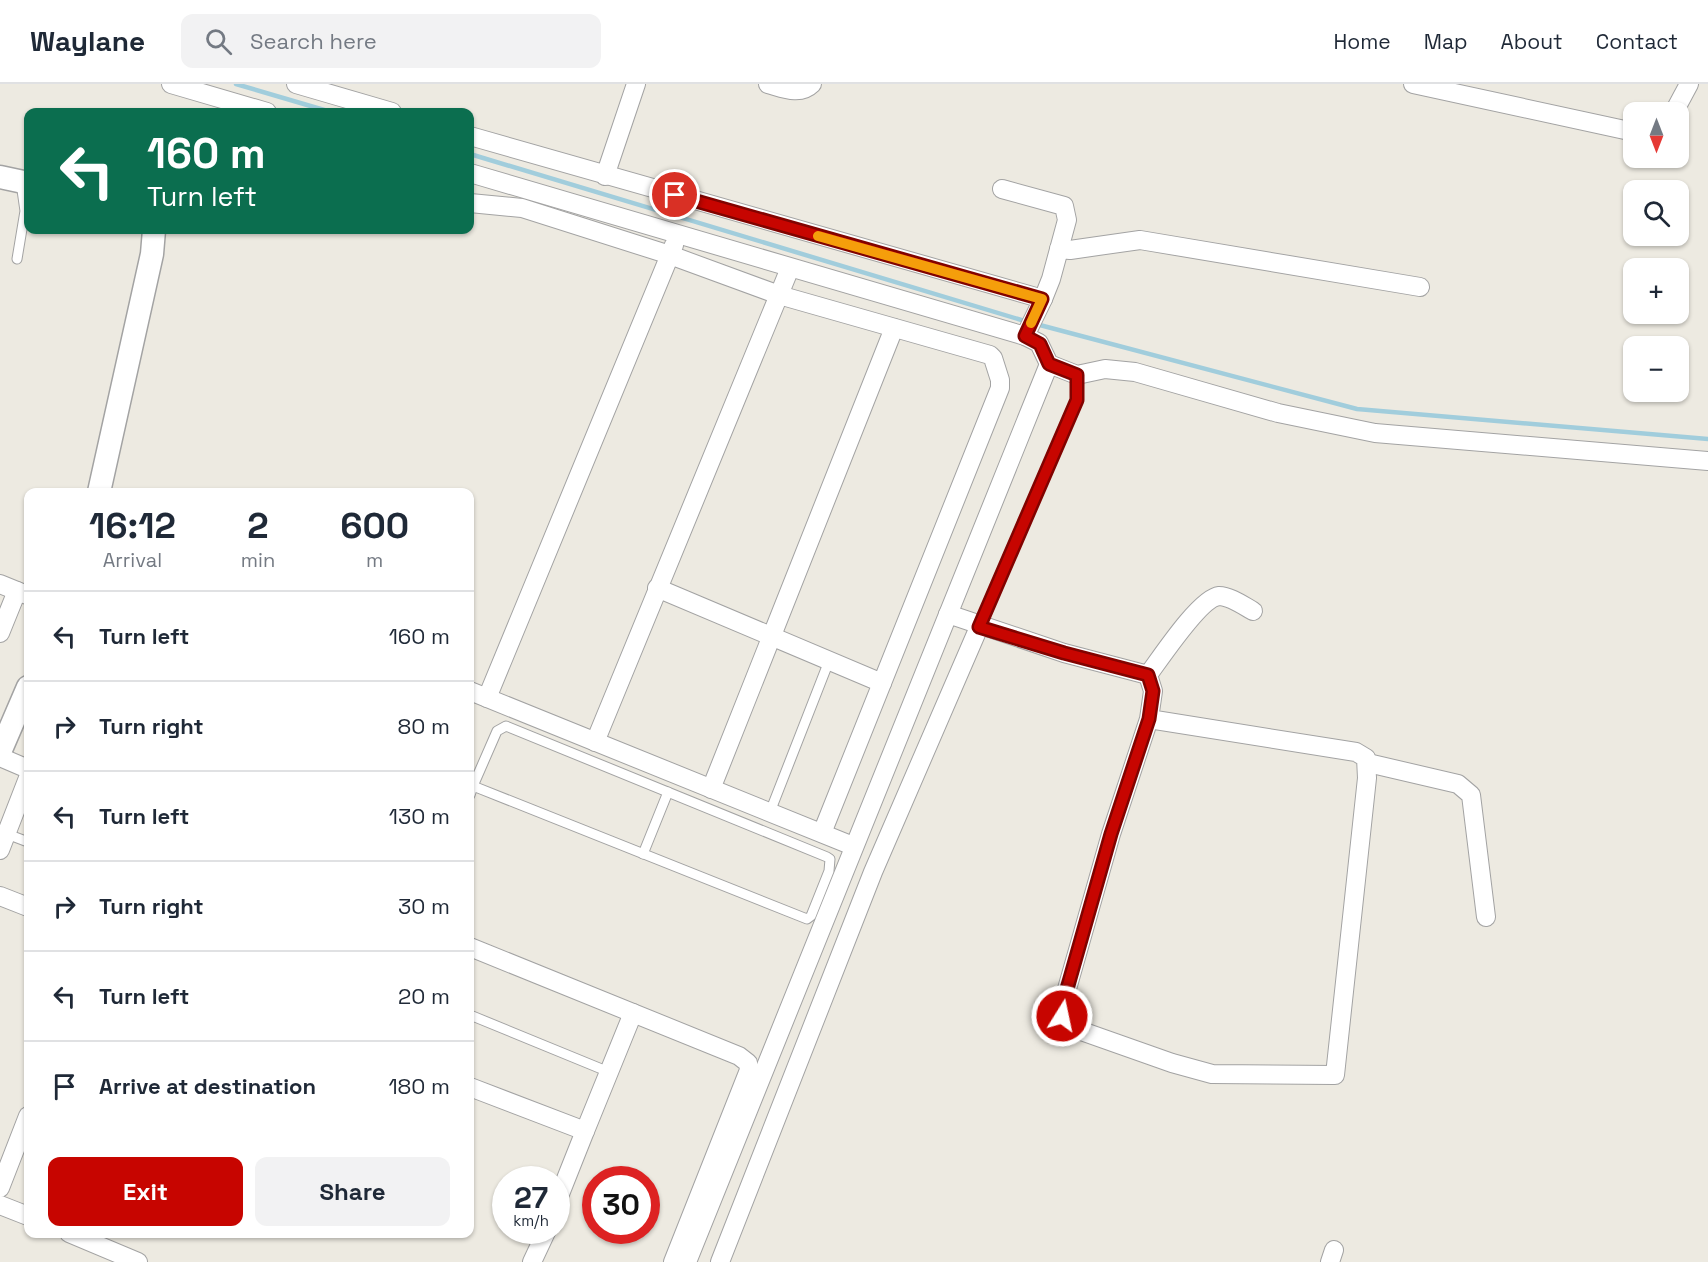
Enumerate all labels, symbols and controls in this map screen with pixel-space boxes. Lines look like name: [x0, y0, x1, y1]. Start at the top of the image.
search box: [181, 14, 601, 68]
text: Waylane: [30, 23, 145, 59]
icon: search: [202, 25, 235, 58]
text: Search here: [250, 27, 377, 55]
text: Home: [1333, 28, 1391, 55]
text: Map: [1424, 28, 1468, 55]
text: About: [1501, 28, 1563, 55]
text: Contact: [1596, 28, 1678, 55]
north arrow: [1623, 102, 1689, 168]
map controls: [1623, 102, 1689, 402]
text: 160 m: [147, 127, 266, 180]
icon: left: [48, 132, 126, 210]
pin: [649, 169, 700, 220]
icon: arrive: [658, 178, 691, 211]
text: Turn left: [147, 179, 257, 214]
button: search: [1623, 180, 1689, 246]
button: +: [1623, 258, 1689, 324]
button: −: [1623, 336, 1689, 402]
text: 16:12: [89, 503, 176, 549]
text: 2: [247, 503, 269, 549]
text: 600: [340, 503, 409, 549]
text: Arrival: [103, 547, 162, 573]
text: min: [241, 547, 275, 573]
text: m: [366, 547, 383, 573]
icon: left: [48, 620, 81, 653]
text: Turn left: [99, 622, 189, 650]
text: 160 m: [389, 622, 450, 650]
icon: right: [48, 710, 81, 743]
text: Turn right: [99, 712, 204, 740]
text: 80 m: [398, 712, 450, 740]
icon: left: [48, 800, 81, 833]
text: Turn left: [99, 802, 189, 830]
text: 130 m: [389, 802, 450, 830]
icon: right: [48, 890, 81, 923]
text: Turn right: [99, 892, 204, 920]
text: 30 m: [398, 892, 450, 920]
icon: left: [48, 980, 81, 1013]
text: Turn left: [99, 982, 189, 1010]
text: 20 m: [398, 982, 450, 1010]
position arrow: [1030, 984, 1094, 1048]
icon: arrive: [48, 1070, 81, 1103]
text: Arrive at destination: [99, 1072, 316, 1100]
text: 180 m: [388, 1072, 450, 1100]
button: Exit: [48, 1157, 243, 1226]
button: Share: [255, 1157, 450, 1226]
speed limit sign: 30: [582, 1166, 660, 1244]
text: 27: [514, 1178, 548, 1217]
text: km/h: [513, 1211, 549, 1230]

